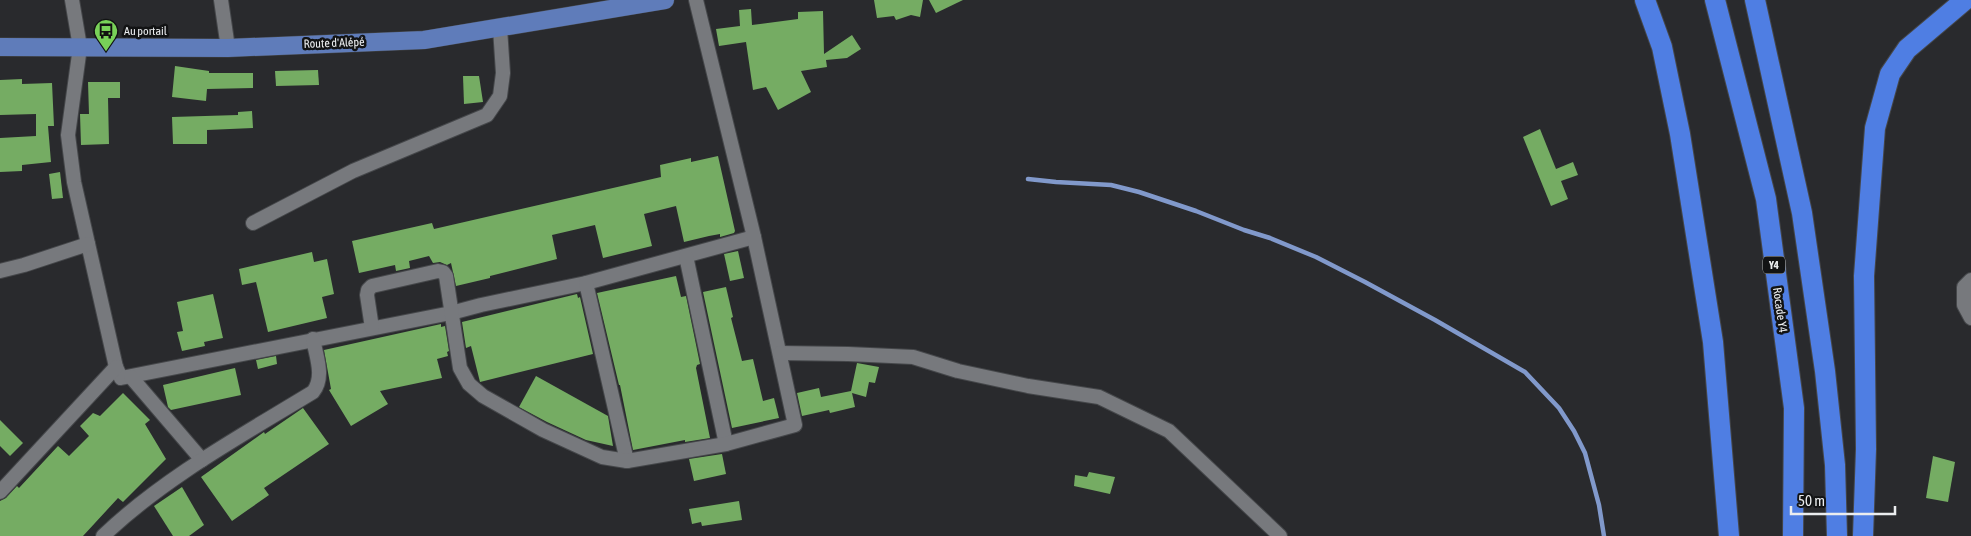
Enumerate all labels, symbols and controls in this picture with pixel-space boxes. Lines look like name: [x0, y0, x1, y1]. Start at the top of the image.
bus stop icon: Au portail: [93, 18, 119, 52]
place label: Au portail: [124, 24, 168, 38]
street label: Route d'Alépé: [303, 35, 365, 51]
road number: Y4: [1763, 256, 1785, 274]
street label: Rocade Y4: [1770, 287, 1790, 334]
scale bar: [1791, 484, 1895, 516]
text: 50 m: [1798, 492, 1825, 509]

